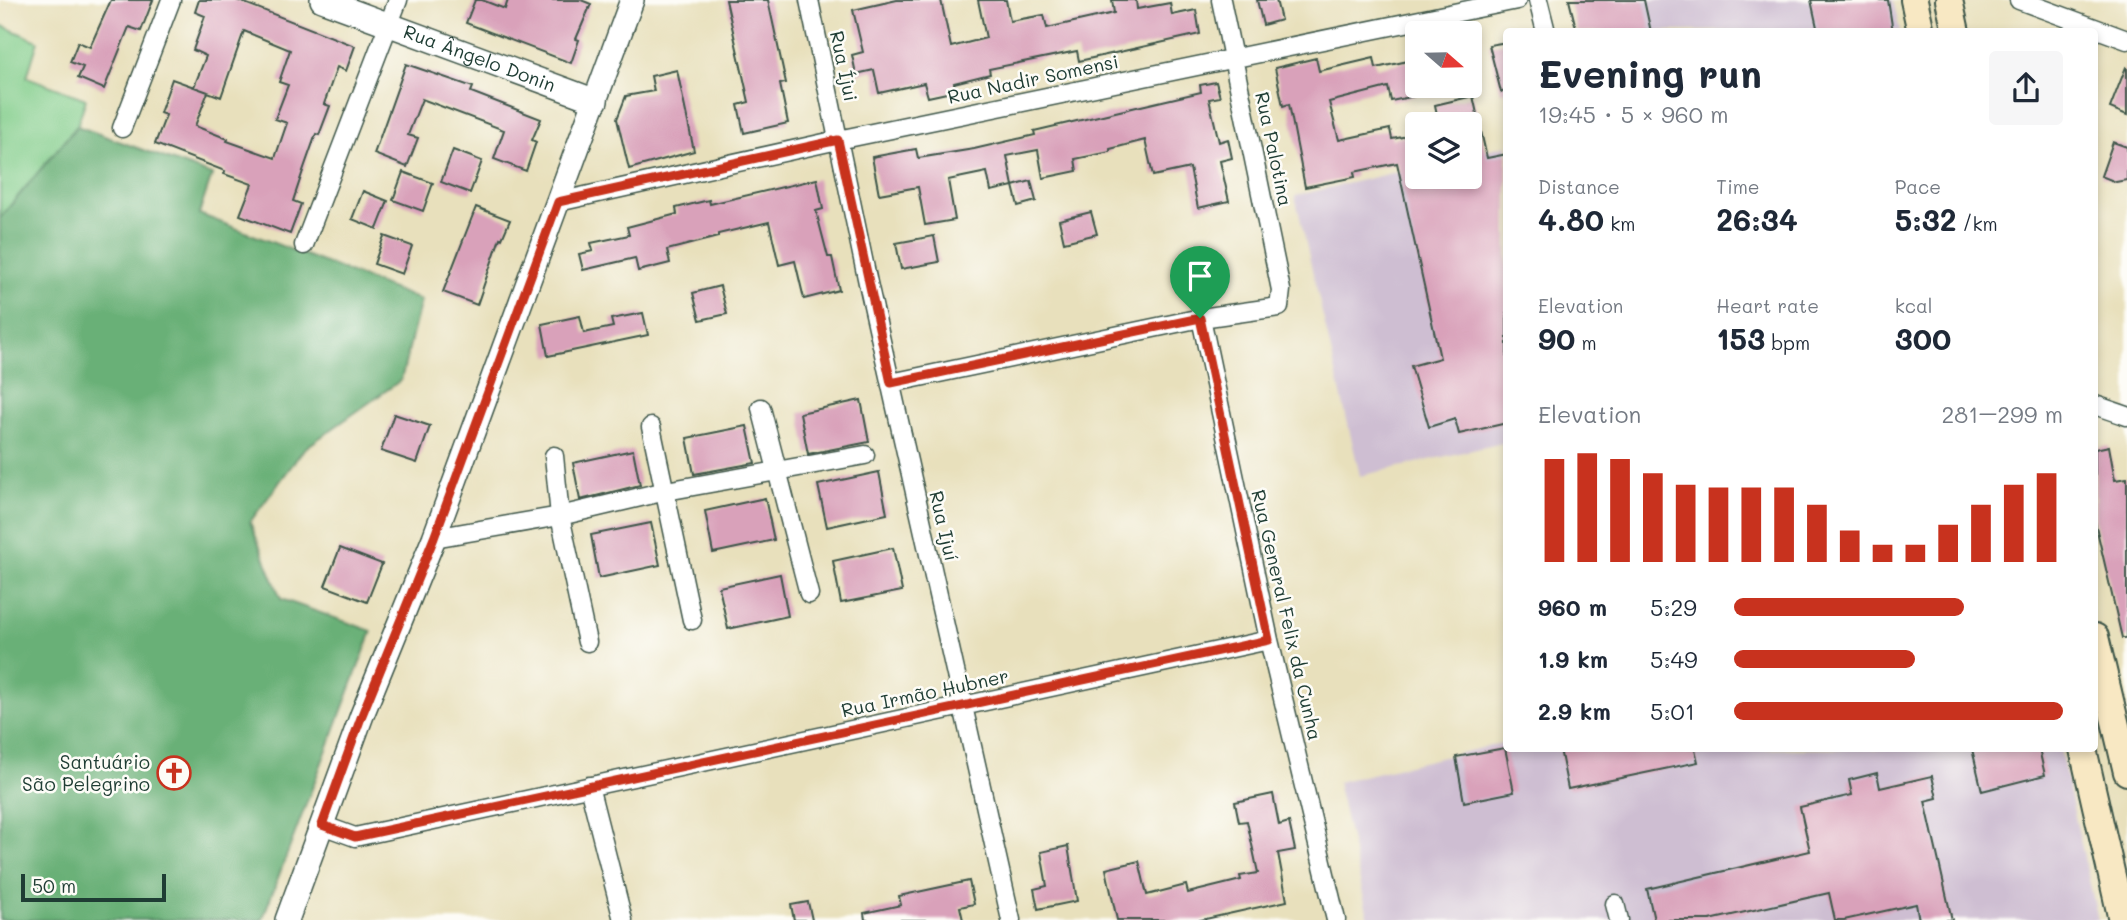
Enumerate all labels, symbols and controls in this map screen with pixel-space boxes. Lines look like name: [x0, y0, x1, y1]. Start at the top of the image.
street label: Rua Ângelo Donin: [400, 18, 559, 97]
north arrow: [1405, 21, 1482, 98]
map controls: [1405, 21, 1482, 189]
street label: Rua Íjui: [825, 28, 864, 103]
street label: Rua Nadir Somensi: [945, 48, 1121, 109]
text: Evening run: [1538, 48, 1762, 98]
button: share: [1989, 51, 2063, 125]
street label: Rua Palotina: [1250, 89, 1299, 208]
text: 19:45 · 5 × 960 m: [1538, 99, 1729, 129]
button: layers: [1405, 112, 1482, 189]
text: Distance: [1538, 174, 1620, 199]
text: Time: [1716, 174, 1760, 199]
text: Pace: [1895, 174, 1941, 199]
text: 4.80: [1538, 199, 1604, 239]
text: 26:34: [1716, 199, 1798, 239]
text: 5:32: [1895, 199, 1956, 239]
text: km: [1604, 211, 1635, 236]
text: /km: [1956, 211, 1998, 236]
pin: [1170, 246, 1230, 318]
icon: arrive: [1181, 257, 1219, 295]
text: Elevation: [1538, 293, 1623, 318]
text: Heart rate: [1716, 293, 1819, 318]
text: kcal: [1895, 293, 1933, 318]
text: 90: [1538, 318, 1575, 358]
text: 153: [1716, 318, 1765, 358]
text: 300: [1895, 318, 1951, 358]
text: m: [1575, 330, 1597, 355]
text: bpm: [1765, 330, 1810, 355]
text: Elevation: [1538, 399, 1641, 429]
text: 281–299 m: [1941, 399, 2063, 429]
street label: Rua General Felix da Cunha: [1246, 487, 1329, 743]
street label: Rua Ijuí: [924, 488, 965, 564]
text: 960 m: [1538, 592, 1607, 622]
text: 5:29: [1650, 592, 1697, 622]
text: 1.9 km: [1538, 644, 1608, 674]
text: 5:49: [1650, 644, 1698, 674]
street label: Rua Irmão Hubner: [839, 663, 1011, 722]
text: 2.9 km: [1538, 696, 1611, 726]
text: 5:01: [1650, 696, 1695, 726]
place label: Santuário São Pelegrino: [22, 749, 150, 796]
church icon: Santuário São Pelegrino: [155, 754, 193, 792]
scale bar: [21, 871, 166, 903]
text: 50 m: [32, 873, 76, 898]

